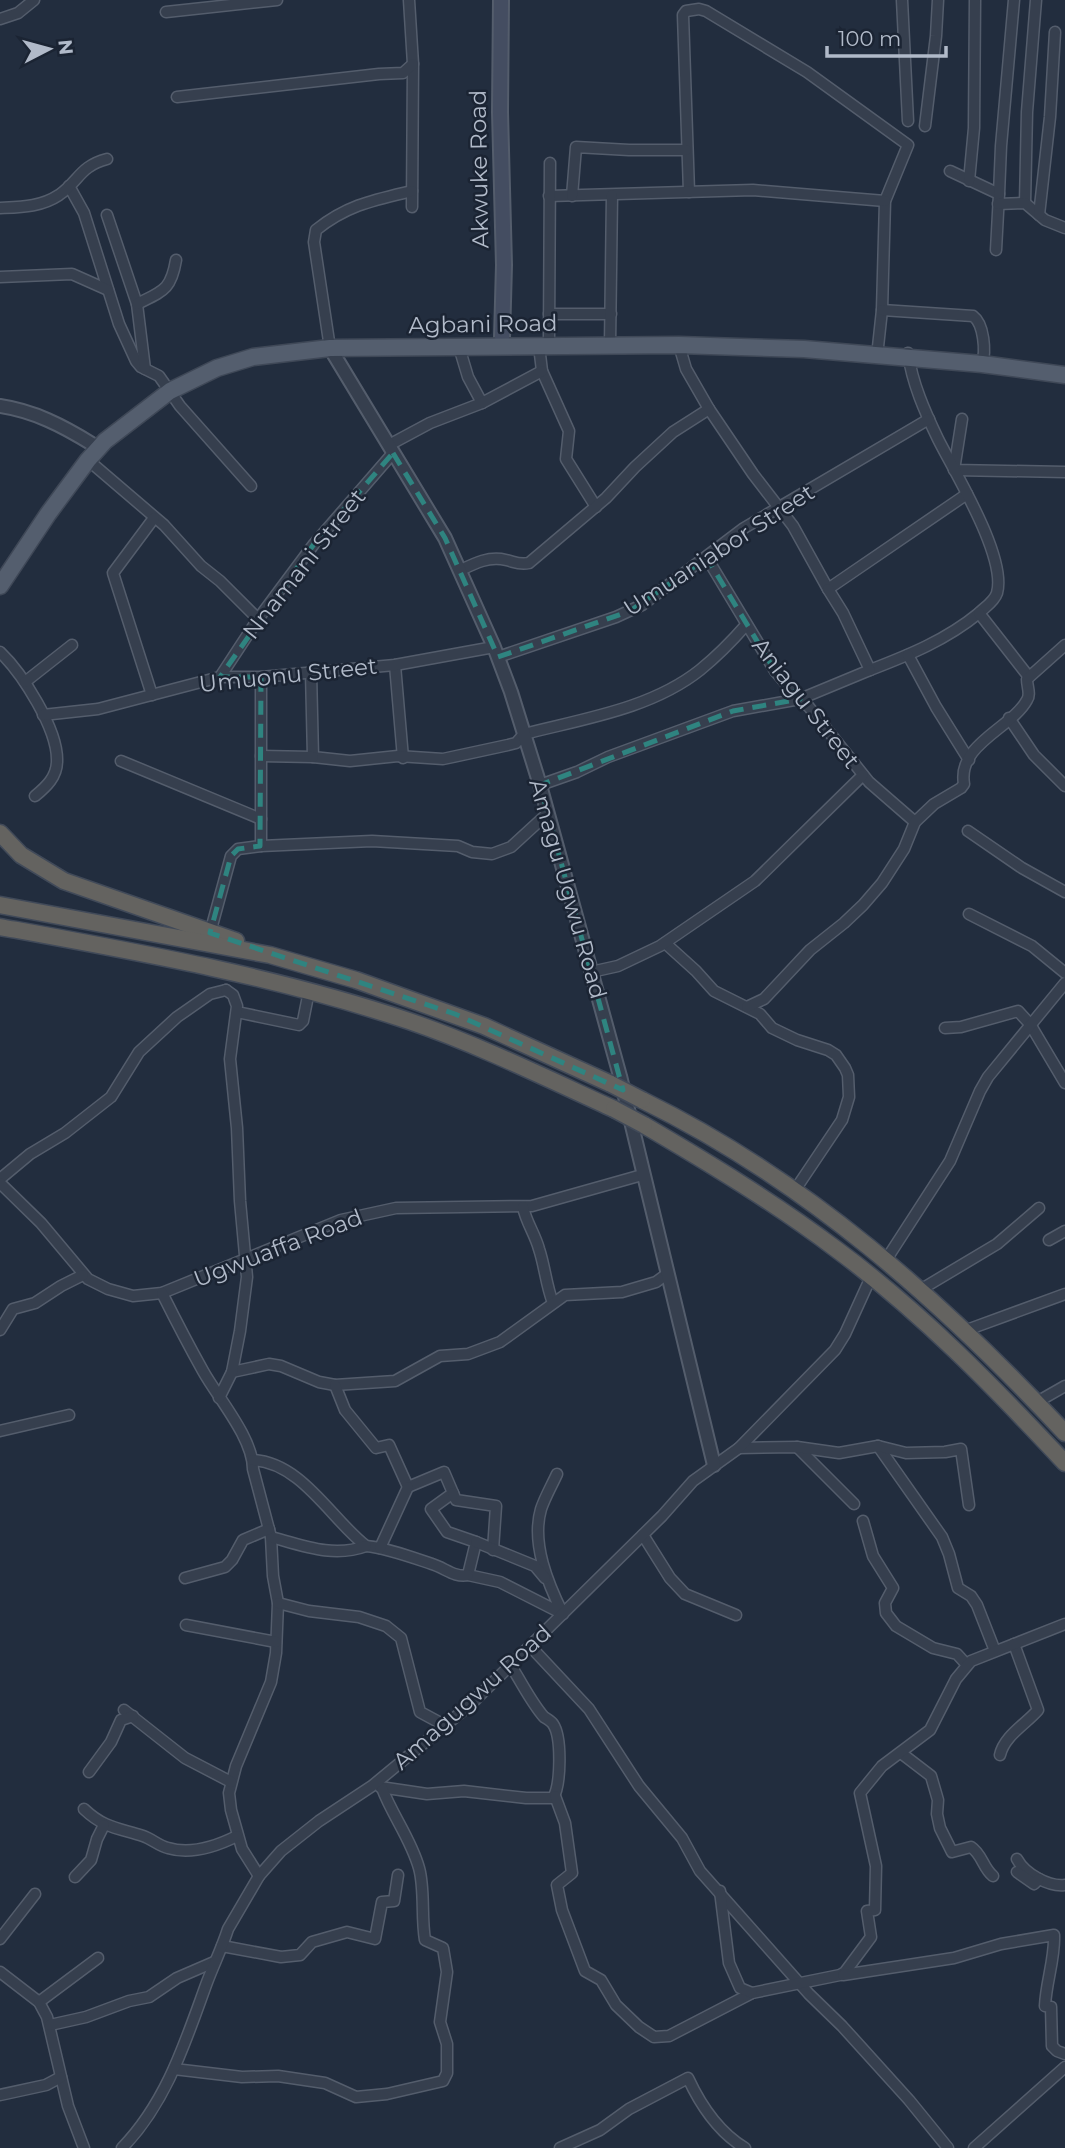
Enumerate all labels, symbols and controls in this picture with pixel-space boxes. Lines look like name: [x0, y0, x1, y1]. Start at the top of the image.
north arrow: [14, 14, 84, 84]
scale bar: [827, 14, 946, 58]
text: 100 m: [838, 26, 901, 51]
text: N: [53, 38, 78, 56]
street label: Akwuke Road: [464, 89, 494, 249]
street label: Agbani Road: [408, 309, 558, 339]
street label: Umuaniabor Street: [618, 478, 820, 622]
street label: Nnamani Street: [237, 483, 371, 645]
street label: Aniagu Street: [746, 632, 866, 774]
street label: Umuonu Street: [197, 652, 379, 698]
street label: Amagu Ugwu Road: [523, 776, 613, 1002]
street label: Ugwuaffa Road: [190, 1203, 366, 1293]
street label: Amagugwu Road: [387, 1619, 557, 1775]

